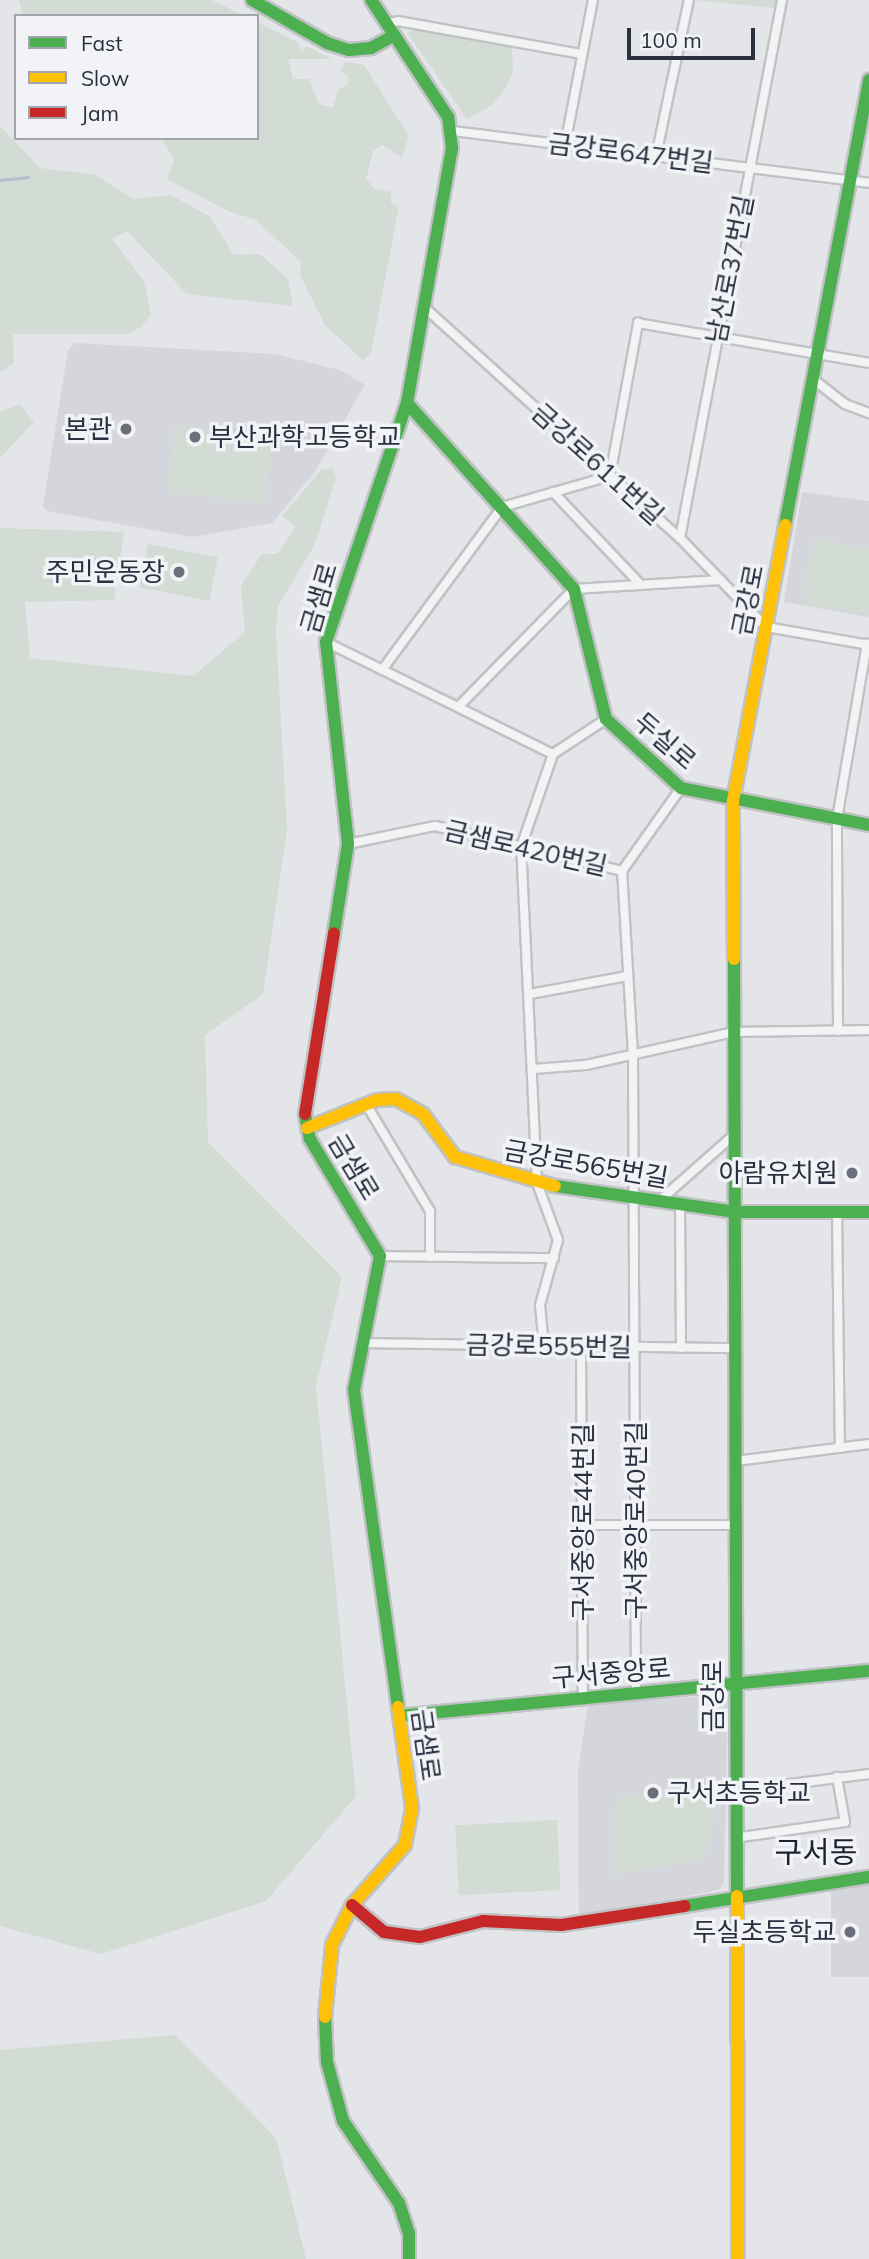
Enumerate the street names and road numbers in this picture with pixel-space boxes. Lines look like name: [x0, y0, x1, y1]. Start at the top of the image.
street label: 금강로647번길: [547, 127, 715, 179]
street label: 남산로37번길: [700, 192, 760, 346]
street label: 금강로611번길: [526, 397, 670, 531]
street label: 금샘로: [294, 559, 344, 637]
street label: 금강로: [726, 562, 770, 638]
street label: 두실로: [628, 706, 702, 776]
street label: 금샘로420번길: [441, 814, 611, 882]
street label: 금샘로: [322, 1128, 386, 1206]
street label: 금강로565번길: [501, 1134, 671, 1194]
street label: 금강로555번길: [466, 1329, 632, 1363]
street label: 구서중앙로40번길: [620, 1421, 652, 1619]
street label: 구서중앙로44번길: [567, 1423, 599, 1621]
street label: 구서중앙로: [550, 1652, 672, 1694]
street label: 금강로: [697, 1660, 729, 1732]
street label: 금샘로: [406, 1707, 446, 1783]

